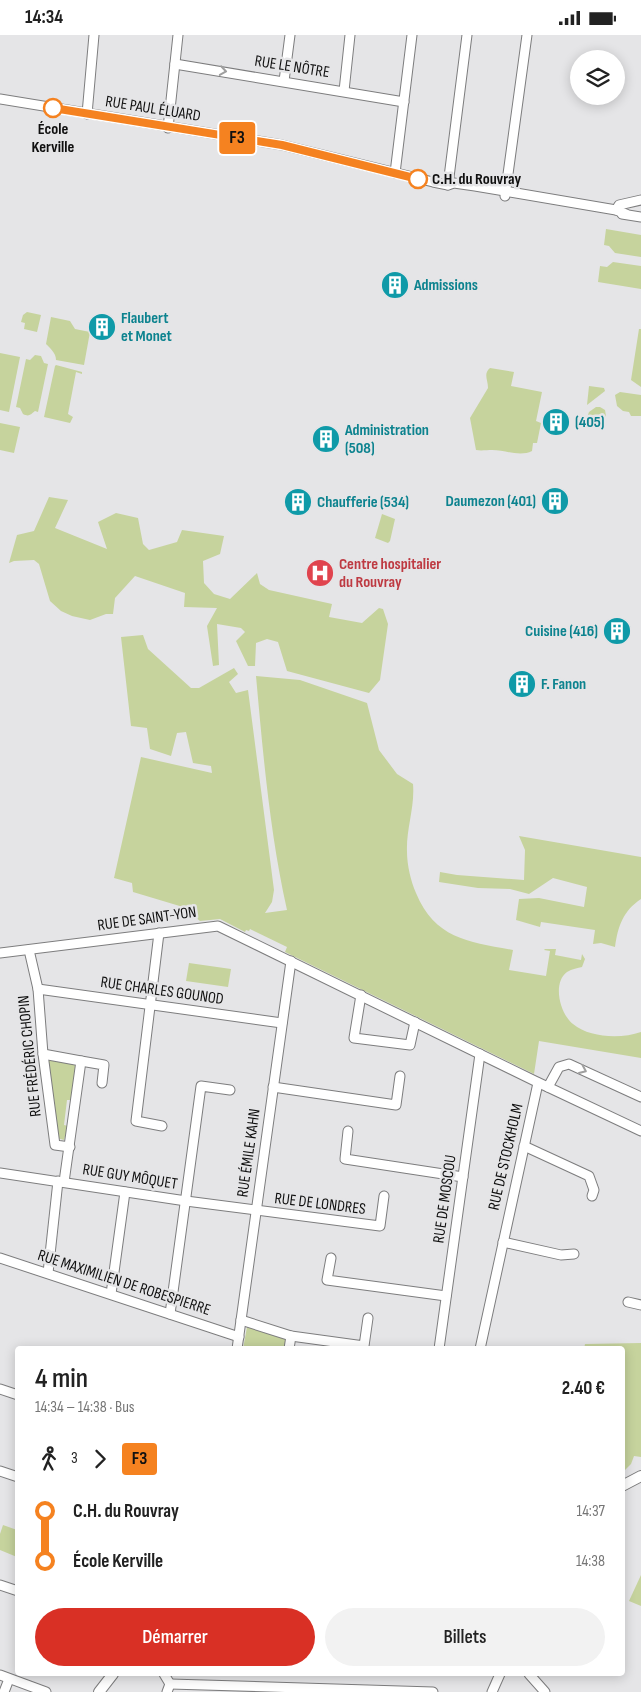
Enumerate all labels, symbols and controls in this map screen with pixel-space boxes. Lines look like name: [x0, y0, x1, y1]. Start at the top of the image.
text: 14:34: [25, 6, 63, 29]
map controls: [570, 50, 625, 105]
button: layers: [570, 50, 625, 105]
street label: RUE LE NÔTRE: [253, 52, 331, 82]
one-way arrow: [219, 66, 227, 76]
street label: RUE PAUL ÉLUARD: [104, 92, 202, 126]
marker: École Kerville: [43, 98, 63, 118]
place label: École Kerville: [32, 120, 75, 157]
line badge: F3: [214, 122, 260, 154]
text: F3: [229, 127, 245, 148]
marker: C.H. du Rouvray: [408, 169, 428, 189]
place label: C.H. du Rouvray: [432, 170, 521, 189]
building icon: Admissions: [380, 270, 410, 300]
place label: Admissions: [413, 276, 478, 295]
place label: Flaubert et Monet: [121, 309, 172, 346]
building icon: Flaubert et Monet: [87, 312, 117, 342]
building icon: (405): [541, 407, 571, 437]
place label: (405): [575, 413, 605, 432]
place label: Administration (508): [344, 421, 429, 458]
building icon: Administration (508): [311, 424, 341, 454]
building icon: Daumezon (401): [540, 486, 570, 516]
building icon: Chaufferie (534): [283, 487, 313, 517]
place label: Daumezon (401): [446, 492, 536, 511]
place label: Chaufferie (534): [317, 493, 409, 512]
place label: Centre hospitalier du Rouvray: [339, 555, 441, 592]
hospital icon: Centre hospitalier du Rouvray: [305, 558, 335, 588]
building icon: Cuisine (416): [602, 616, 632, 646]
place label: Cuisine (416): [525, 622, 598, 641]
building icon: F. Fanon: [507, 669, 537, 699]
place label: F. Fanon: [541, 675, 586, 694]
street label: RUE DE SAINT-YON: [96, 903, 198, 935]
street label: RUE CHARLES GOUNOD: [99, 973, 225, 1009]
street label: RUE FRÉDÉRIC CHOPIN: [14, 994, 46, 1118]
one-way arrow: [578, 1064, 587, 1075]
street label: RUE DE STOCKHOLM: [485, 1102, 527, 1212]
street label: RUE ÉMILE KAHN: [233, 1108, 265, 1198]
street label: RUE DE MOSCOU: [429, 1154, 461, 1244]
street label: RUE GUY MÔQUET: [81, 1160, 179, 1194]
street label: RUE DE LONDRES: [273, 1189, 367, 1219]
street label: RUE MAXIMILIEN DE ROBESPIERRE: [35, 1246, 213, 1320]
text: 4 min: [35, 1362, 88, 1395]
text: 2.40 €: [562, 1377, 605, 1400]
text: 14:34 – 14:38 · Bus: [35, 1398, 135, 1417]
icon: walk: [35, 1445, 63, 1473]
icon: forward: [86, 1445, 114, 1473]
text: F3: [132, 1448, 147, 1469]
text: 3: [71, 1449, 78, 1468]
text: C.H. du Rouvray: [73, 1500, 179, 1523]
text: 14:37: [577, 1502, 605, 1521]
text: École Kerville: [73, 1550, 163, 1573]
text: 14:38: [576, 1552, 605, 1571]
button: Démarrer: [35, 1608, 315, 1666]
button: Billets: [325, 1608, 605, 1666]

